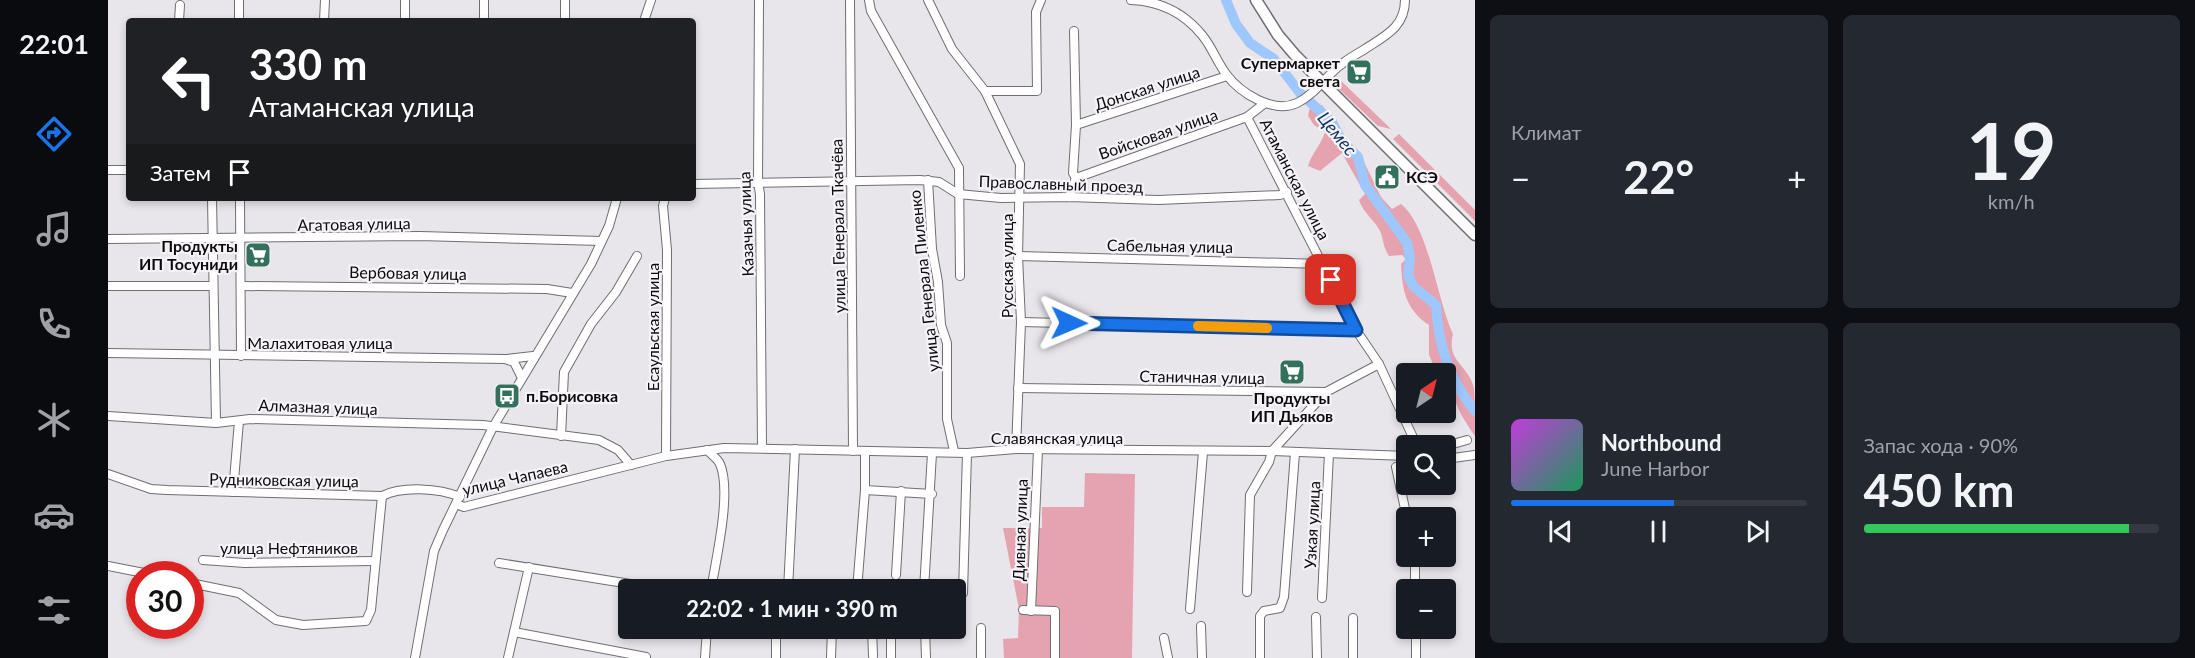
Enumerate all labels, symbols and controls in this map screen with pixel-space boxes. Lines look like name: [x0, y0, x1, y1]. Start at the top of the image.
text: 22:01: [19, 27, 89, 60]
text: 330 m: [249, 39, 367, 89]
icon: left: [150, 42, 228, 120]
place label: Супермаркет света: [1241, 53, 1341, 90]
supermarket icon: Супермаркет света: [1344, 57, 1374, 87]
street label: Донская улица: [1092, 62, 1202, 114]
text: Атаманская улица: [249, 90, 475, 123]
text: 19: [1966, 103, 2056, 197]
street label: Войсковая улица: [1096, 104, 1220, 163]
water label: Цемес: [1313, 107, 1362, 160]
icon: directions: [33, 113, 75, 155]
street label: Атаманская улица: [1257, 115, 1334, 243]
text: Климат: [1511, 120, 1582, 144]
street label: улица Генерала Ткачёва: [826, 139, 849, 313]
text: 22°: [1623, 150, 1694, 204]
icon: arrive: [223, 156, 256, 189]
text: −: [1511, 158, 1530, 198]
text: +: [1787, 158, 1807, 198]
text: Затем: [150, 159, 211, 186]
public building icon: КСЭ: [1372, 162, 1402, 192]
place label: КСЭ: [1406, 167, 1438, 186]
street label: Казачья улица: [734, 171, 757, 277]
street label: Православный проезд: [978, 171, 1144, 196]
street label: улица Генерала Пиленко: [905, 189, 942, 373]
text: km/h: [1988, 189, 2035, 213]
icon: music: [33, 208, 75, 250]
street label: Агатовая улица: [297, 213, 411, 234]
street label: Русская улица: [997, 214, 1016, 318]
street label: Сабельная улица: [1107, 235, 1233, 256]
place label: Продукты ИП Тосуниди: [139, 236, 238, 273]
supermarket icon: Продукты ИП Тосуниди: [243, 240, 273, 270]
pin: [1305, 254, 1356, 305]
street label: Вербовая улица: [349, 262, 467, 283]
street label: Есаульская улица: [643, 263, 662, 391]
icon: arrive: [1314, 263, 1347, 296]
position arrow: [1037, 291, 1101, 355]
icon: phone: [33, 303, 75, 345]
street label: Малахитовая улица: [247, 333, 393, 352]
supermarket icon: Продукты ИП Дьяков: [1277, 357, 1307, 387]
north arrow: [1396, 363, 1456, 423]
map controls: [1396, 363, 1456, 639]
street label: Станичная улица: [1139, 366, 1265, 387]
bus stop icon: п.Борисовка: [492, 381, 522, 411]
place label: п.Борисовка: [526, 386, 618, 405]
place label: Продукты ИП Дьяков: [1251, 388, 1333, 425]
street label: Алмазная улица: [258, 395, 378, 418]
icon: climate: [33, 399, 75, 441]
street label: Славянская улица: [991, 428, 1123, 447]
text: Northbound: [1601, 429, 1721, 456]
text: Запас хода · 90%: [1864, 433, 2018, 457]
button: search: [1396, 435, 1456, 495]
street label: улица Чапаева: [460, 456, 569, 499]
text: June Harbor: [1601, 456, 1709, 480]
text: 450 km: [1864, 463, 2014, 517]
street label: Рудниковская улица: [209, 469, 359, 490]
street label: Дивная улица: [1008, 479, 1031, 581]
street label: Узкая улица: [1300, 481, 1323, 569]
icon: car: [33, 494, 75, 536]
button: +: [1396, 507, 1456, 567]
icon: previous: [1544, 515, 1577, 548]
icon: pause: [1642, 515, 1675, 548]
icon: next: [1741, 515, 1774, 548]
street label: улица Нефтяников: [220, 538, 358, 557]
speed limit sign: 30: [126, 561, 204, 639]
button: −: [1396, 579, 1456, 639]
icon: filters: [33, 589, 75, 631]
text: 22:02 · 1 мин · 390 m: [686, 595, 898, 622]

